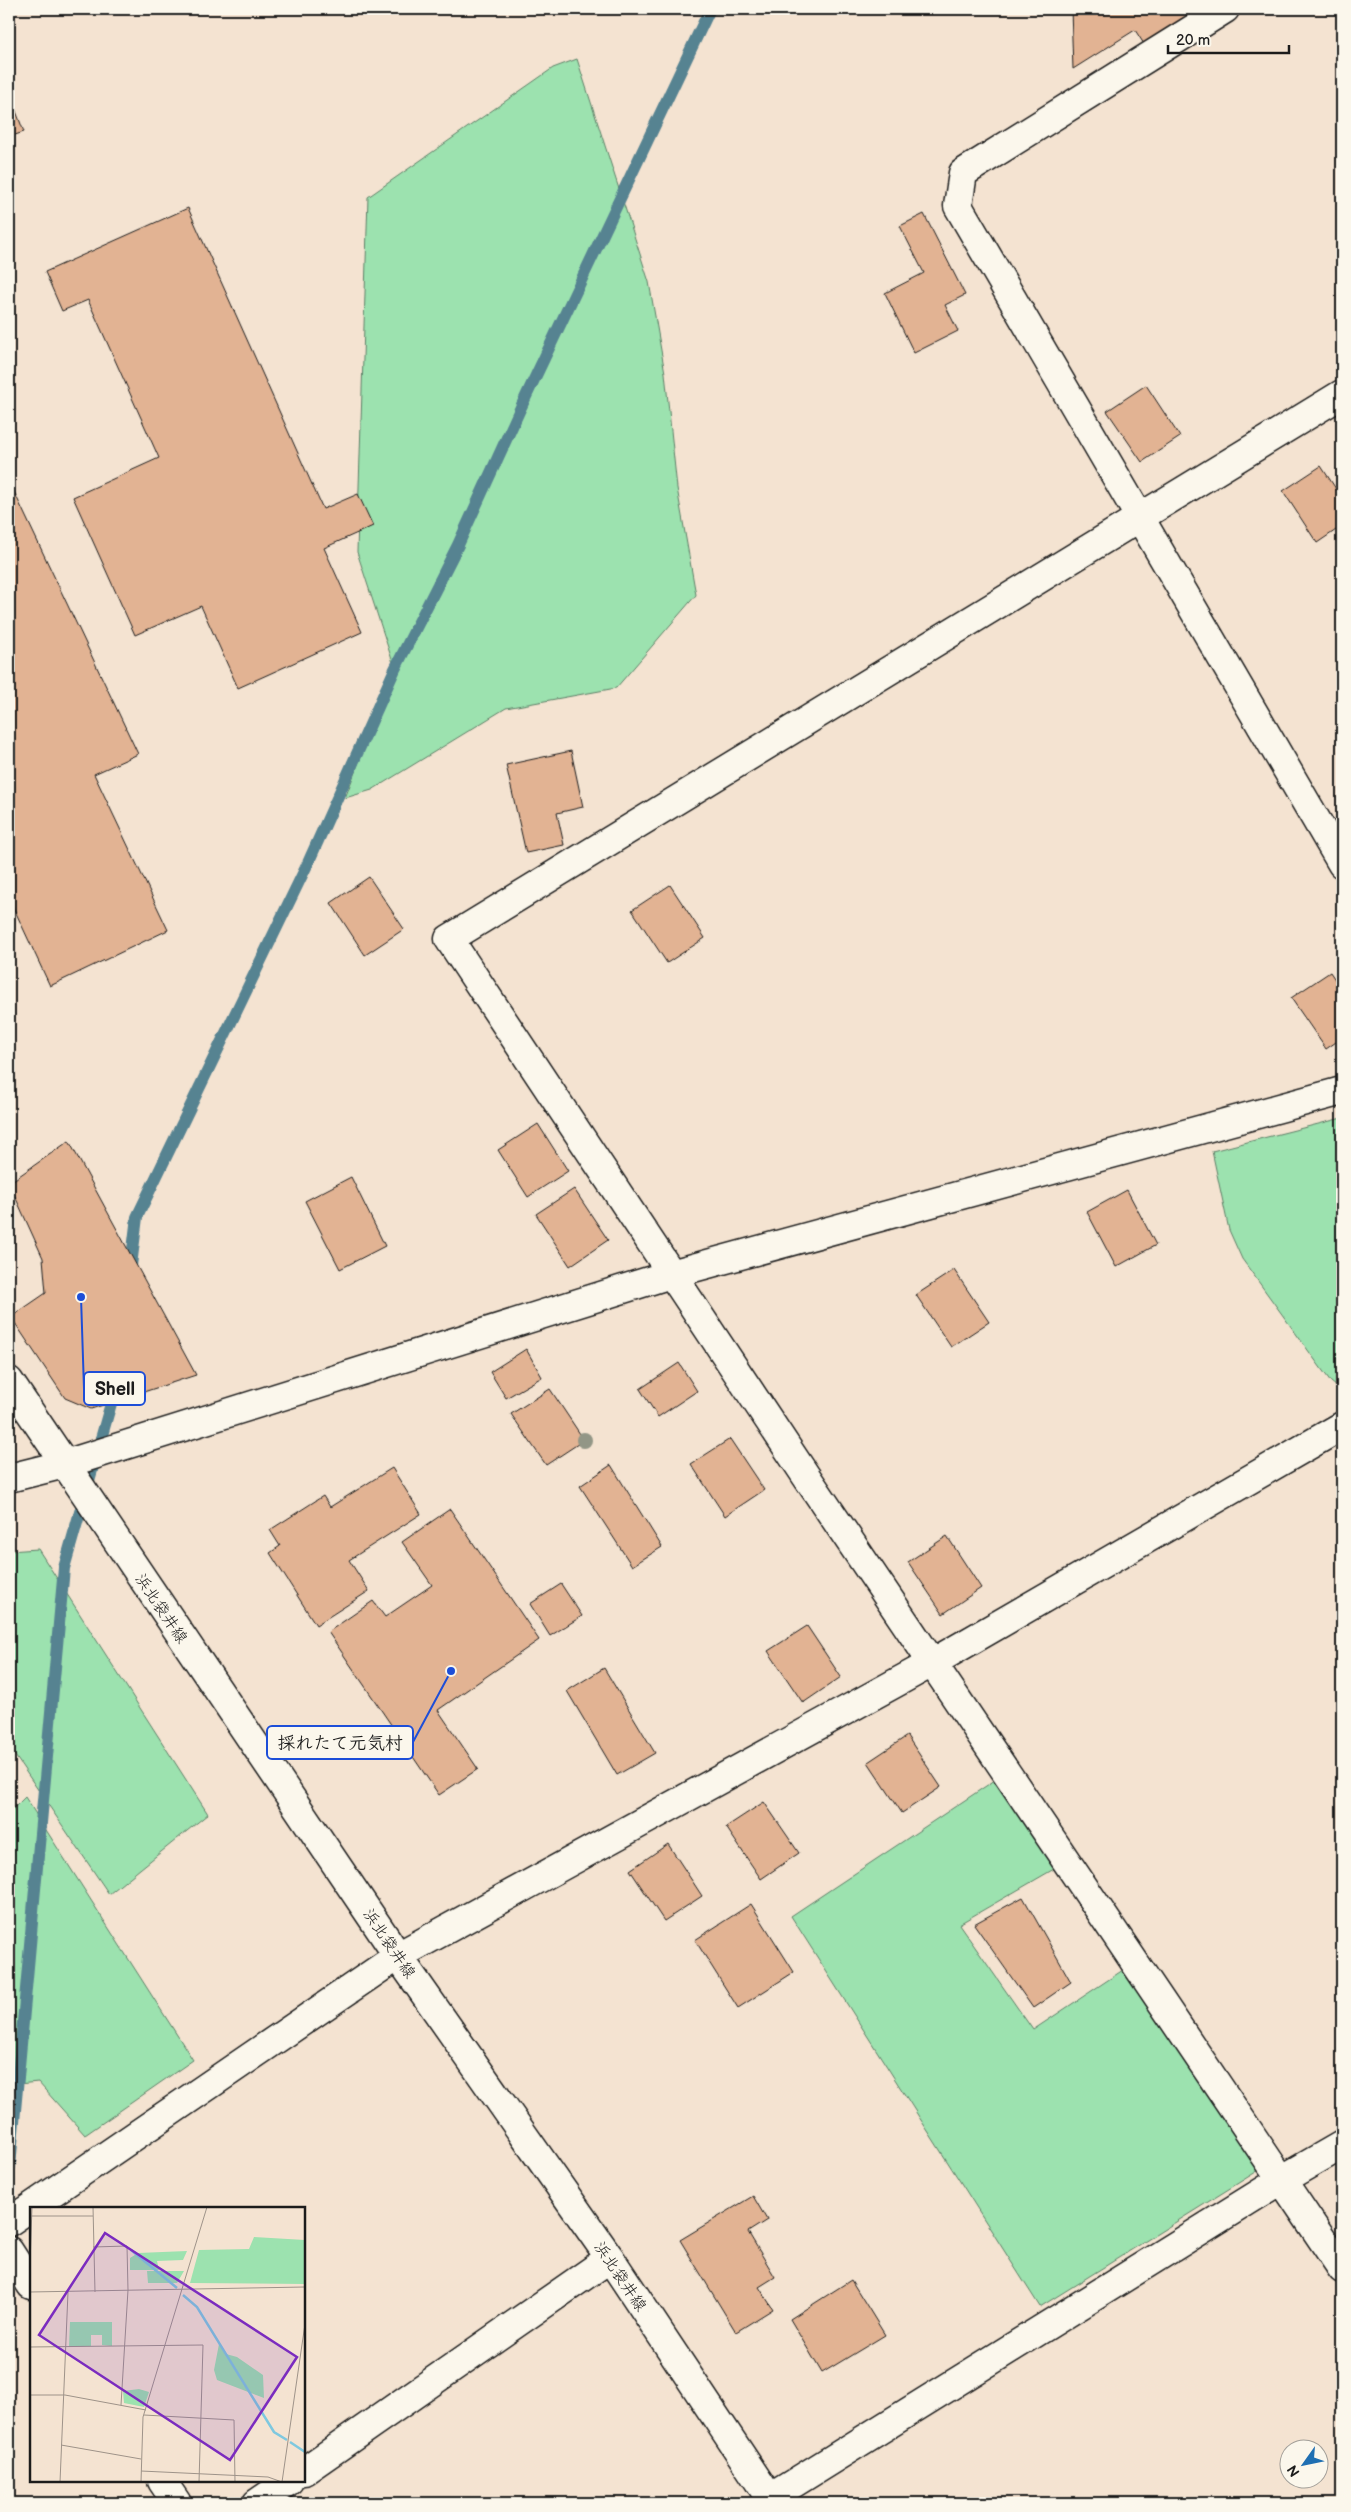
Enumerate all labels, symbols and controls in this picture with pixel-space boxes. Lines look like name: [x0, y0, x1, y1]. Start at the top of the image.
scale bar: [1168, 22, 1290, 54]
text: 20 m: [1176, 31, 1210, 50]
callout: Shell: [84, 1372, 145, 1405]
text: Shell: [95, 1379, 135, 1400]
street label: 浜北袋井線: [131, 1570, 191, 1647]
callout: 採れたて元気村: [267, 1726, 413, 1759]
text: 採れたて元気村: [277, 1733, 403, 1754]
street label: 浜北袋井線: [359, 1905, 419, 1982]
inset map: [30, 2207, 305, 2482]
street label: 浜北袋井線: [590, 2238, 650, 2315]
north arrow: [1278, 2440, 1328, 2490]
text: N: [1284, 2462, 1304, 2480]

